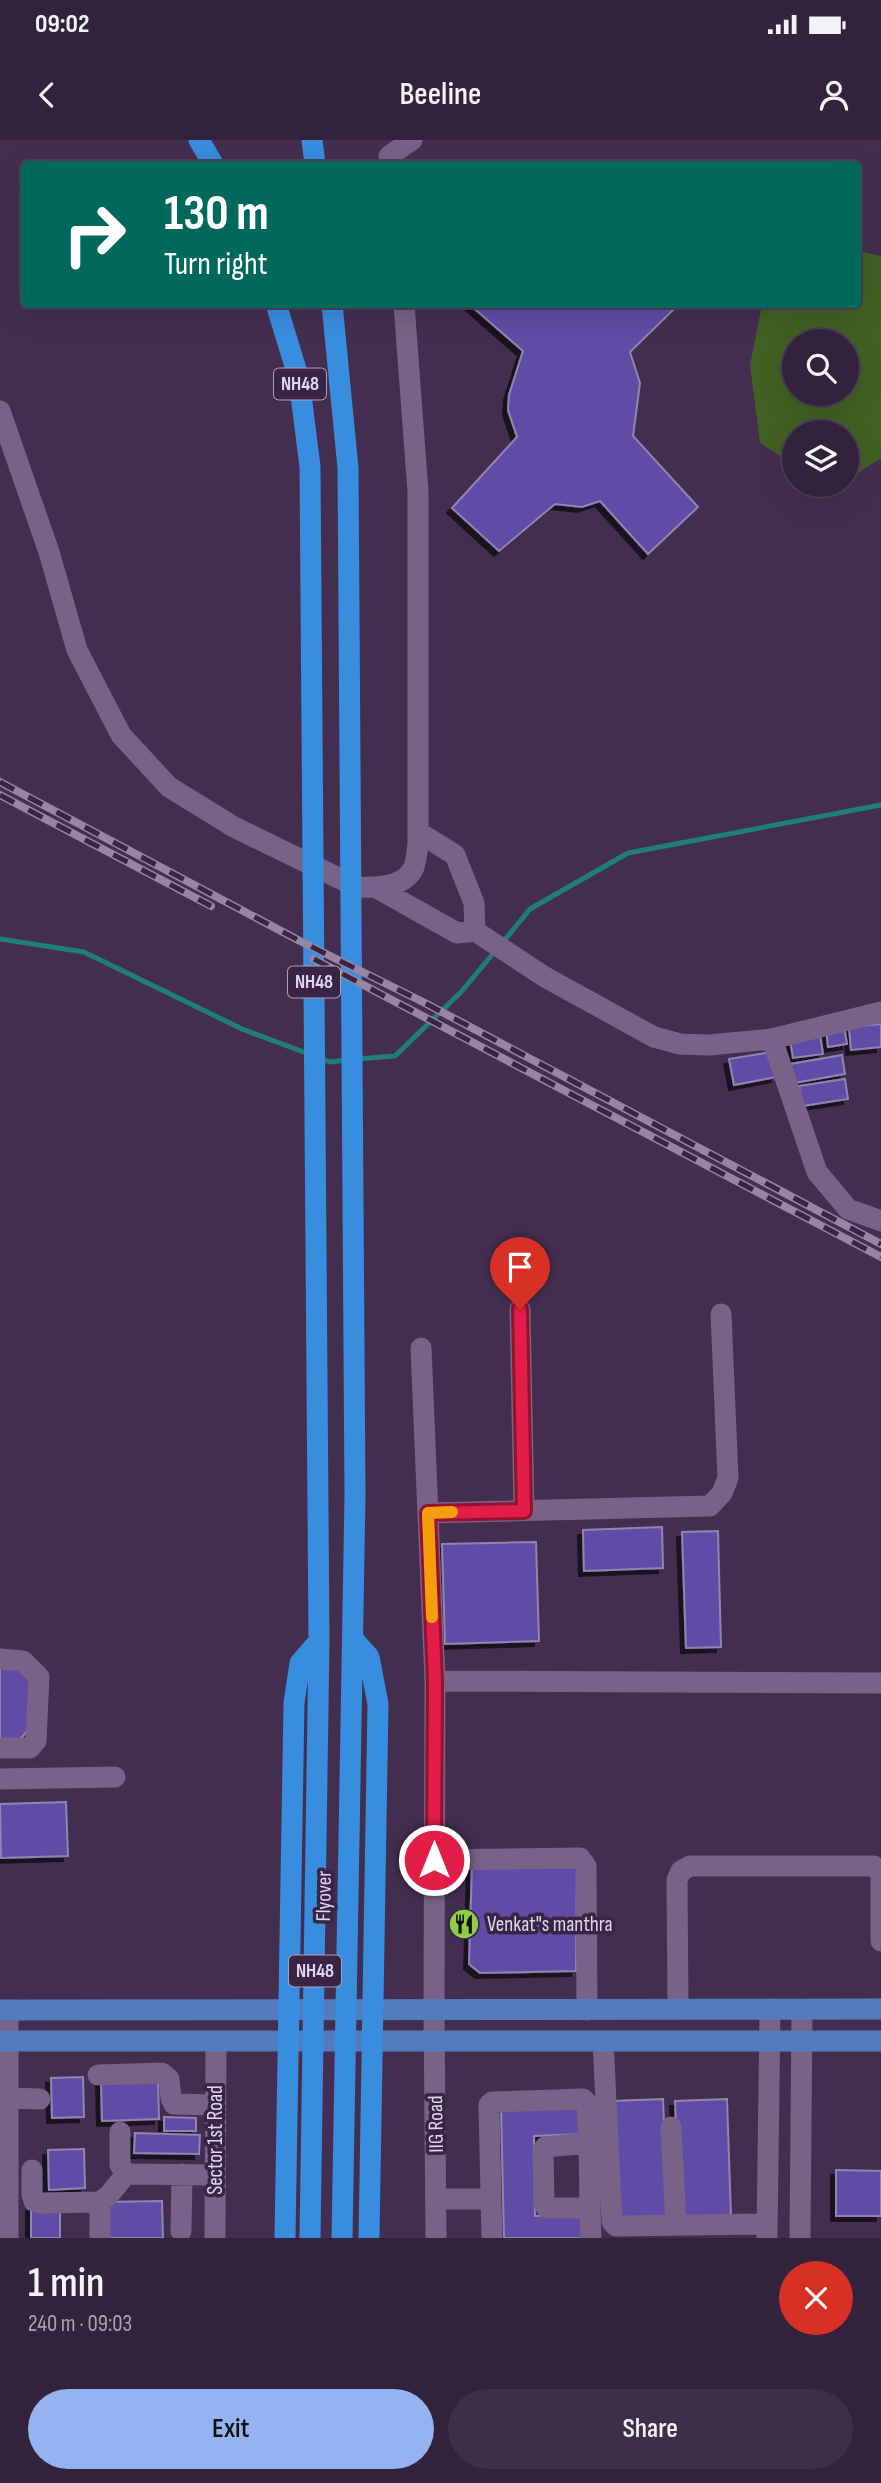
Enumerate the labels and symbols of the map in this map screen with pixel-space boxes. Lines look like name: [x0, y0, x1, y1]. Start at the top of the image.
road number: NH48: [274, 368, 326, 400]
road number: NH48: [288, 967, 340, 998]
pin: [490, 1237, 550, 1309]
position arrow: [397, 1823, 471, 1897]
street label: Flyover: [311, 1870, 337, 1922]
restaurant icon: Venkat"s manthra: [447, 1907, 481, 1941]
place label: Venkat"s manthra: [487, 1912, 613, 1937]
road number: NH48: [289, 1955, 341, 1986]
street label: Sector 1st Road: [203, 2085, 228, 2195]
street label: IIG Road: [423, 2095, 449, 2153]

